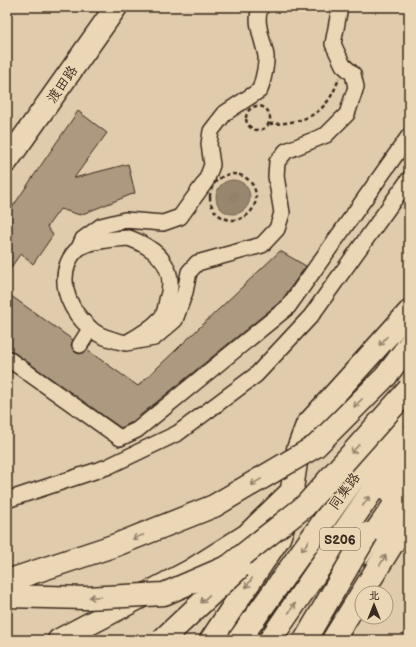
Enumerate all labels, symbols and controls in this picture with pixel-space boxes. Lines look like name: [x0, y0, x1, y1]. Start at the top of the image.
street label: 渡田路: [43, 62, 81, 106]
one-way arrow: [378, 336, 388, 346]
one-way arrow: [353, 398, 363, 408]
one-way arrow: [350, 444, 360, 454]
street label: 同集路: [325, 469, 364, 513]
one-way arrow: [250, 478, 262, 486]
one-way arrow: [362, 495, 370, 506]
road number: S206: [320, 528, 360, 550]
one-way arrow: [133, 533, 145, 541]
one-way arrow: [300, 541, 309, 552]
one-way arrow: [379, 554, 387, 566]
one-way arrow: [245, 577, 253, 588]
north arrow: [354, 585, 394, 625]
text: 北: [369, 589, 380, 602]
one-way arrow: [89, 594, 102, 601]
one-way arrow: [200, 595, 210, 604]
one-way arrow: [288, 603, 296, 614]

